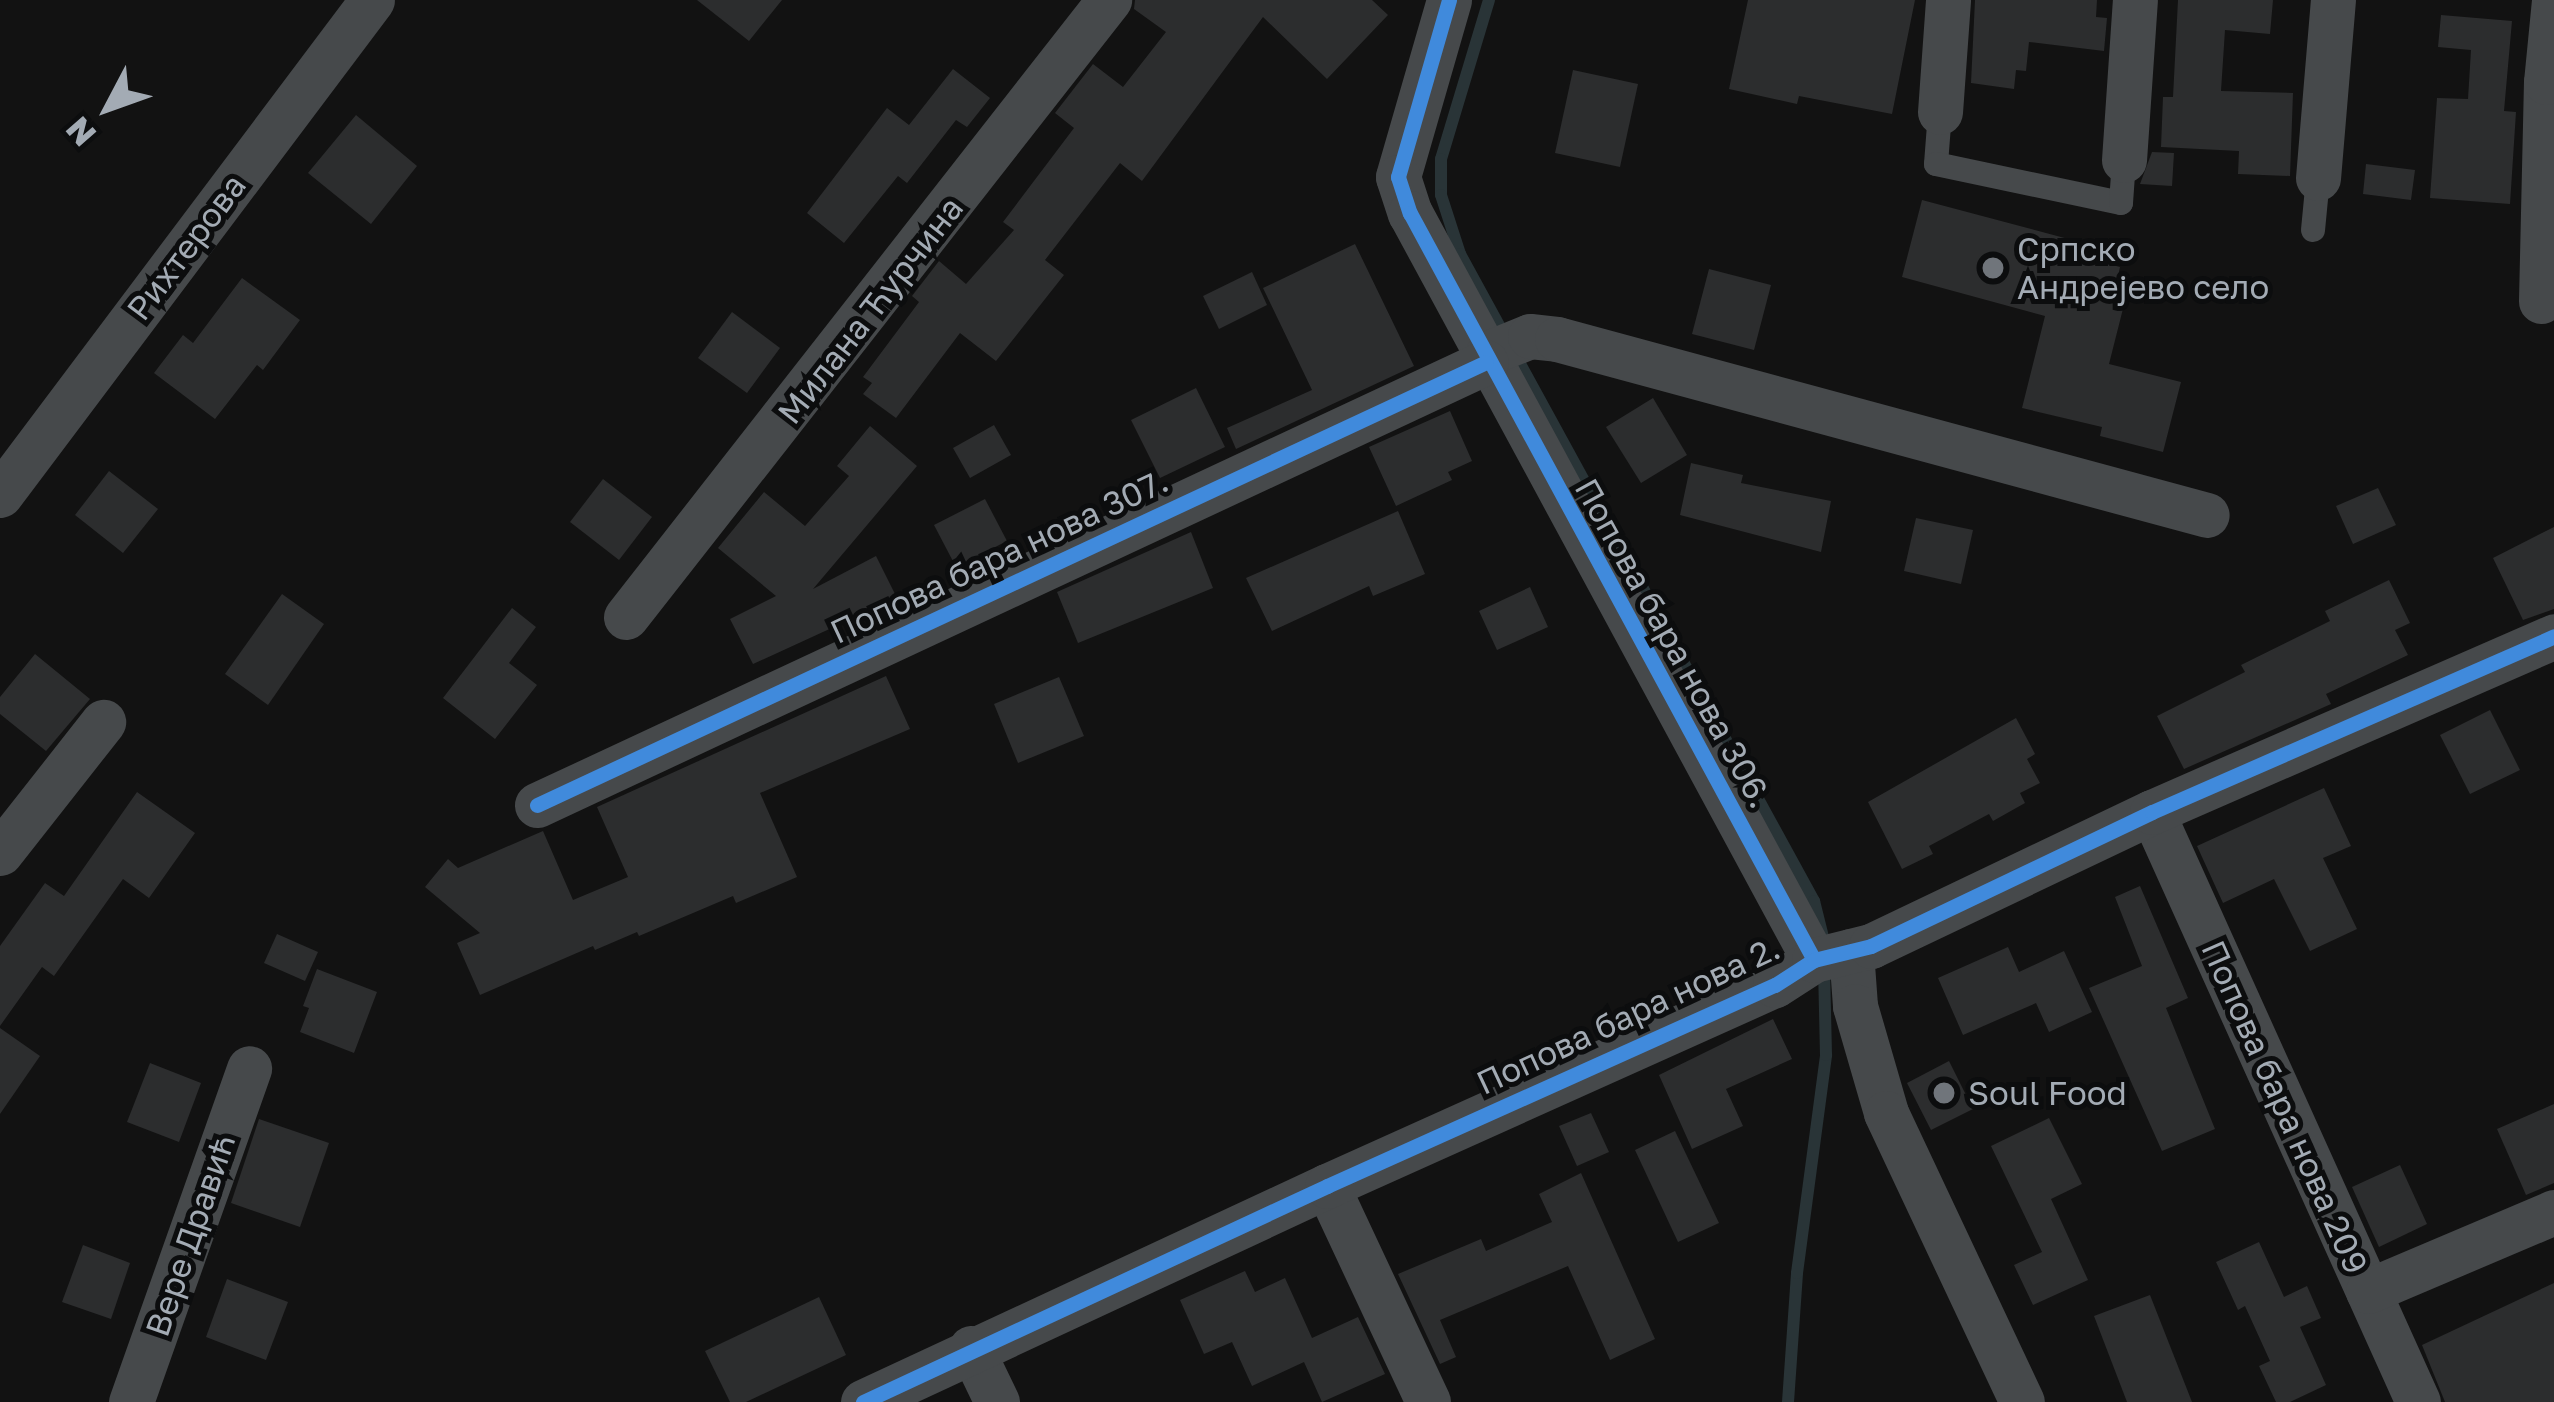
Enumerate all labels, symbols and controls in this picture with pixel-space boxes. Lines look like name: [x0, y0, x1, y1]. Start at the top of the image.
north arrow: [48, 48, 168, 168]
text: N: [58, 110, 103, 154]
street label: Рихтерова: [118, 166, 254, 328]
street label: Милана Ћурчина: [769, 189, 971, 431]
place label: Српско Андрејево село: [2017, 229, 2269, 307]
marker: Српско Андрејево село: [1980, 255, 2006, 281]
street label: Попова бара нова 307.: [824, 460, 1174, 652]
street label: Попова бара нова 306.: [1567, 471, 1781, 815]
street label: Попова бара нова 2.: [1470, 927, 1786, 1103]
street label: Попова бара нова 209: [2194, 934, 2376, 1280]
place label: Soul Food: [1968, 1073, 2127, 1113]
marker: Soul Food: [1931, 1080, 1957, 1106]
street label: Вере Дравић: [137, 1129, 243, 1341]

